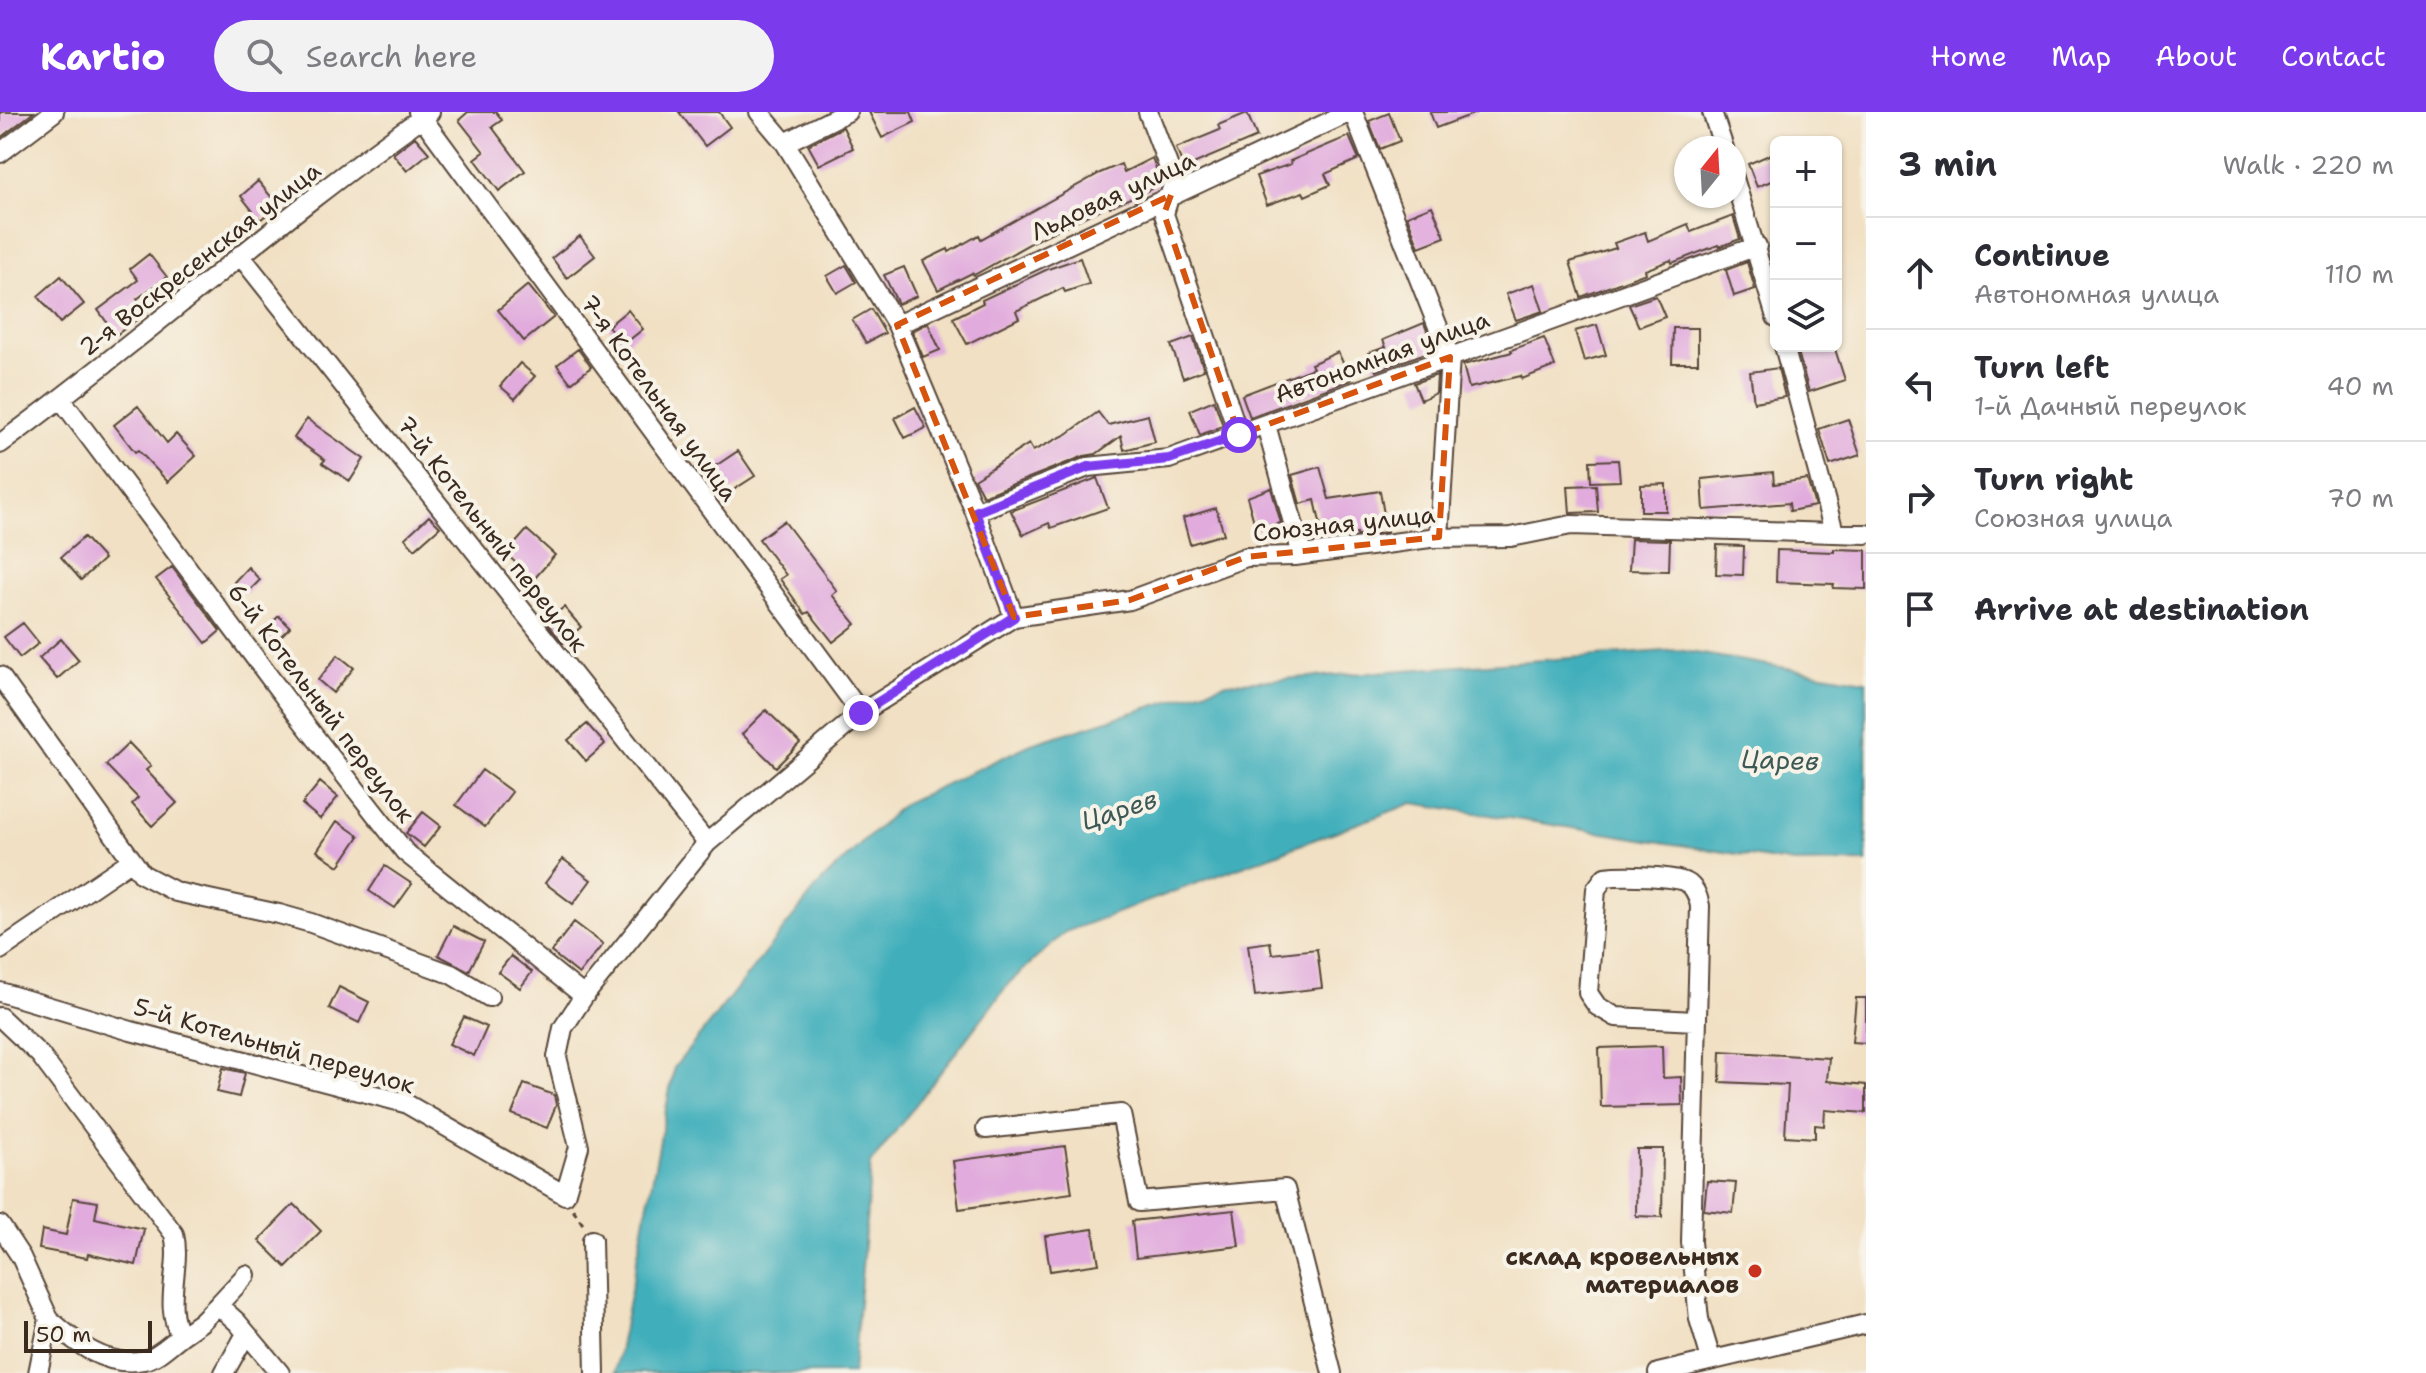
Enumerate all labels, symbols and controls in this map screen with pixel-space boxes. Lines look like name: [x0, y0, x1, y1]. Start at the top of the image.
search box: [214, 20, 774, 92]
text: Kartio: [40, 31, 166, 82]
icon: search: [242, 34, 286, 78]
text: Search here: [306, 36, 477, 77]
text: Home: [1930, 37, 2007, 75]
text: Map: [2051, 37, 2111, 75]
text: About: [2155, 37, 2237, 75]
text: Contact: [2281, 37, 2386, 75]
north arrow: [1674, 136, 1746, 208]
map controls: [1770, 136, 1842, 352]
button: +: [1770, 136, 1842, 208]
text: 3 min: [1898, 141, 1997, 187]
street label: Льдовая улица: [1026, 144, 1201, 248]
text: Walk · 220 m: [2222, 147, 2394, 182]
street label: 2-я Воскресенская улица: [73, 155, 327, 363]
button: −: [1770, 208, 1842, 280]
text: Continue: [1974, 235, 2110, 276]
icon: ahead: [1898, 251, 1942, 295]
text: 110 m: [2324, 256, 2394, 291]
text: Автономная улица: [1974, 276, 2219, 311]
button: layers: [1770, 280, 1842, 352]
street label: 7-я Котельная улица: [573, 288, 745, 508]
street label: Автономная улица: [1270, 303, 1494, 411]
text: Turn left: [1974, 347, 2109, 388]
icon: left: [1898, 363, 1942, 407]
text: 40 m: [2327, 368, 2394, 403]
text: 1-й Дачный переулок: [1974, 388, 2247, 423]
street label: 7-й Котельный переулок: [390, 409, 595, 659]
route start: [1221, 417, 1257, 453]
text: Turn right: [1974, 459, 2133, 500]
icon: right: [1898, 475, 1942, 519]
text: 70 m: [2327, 480, 2394, 515]
street label: Союзная улица: [1251, 499, 1437, 549]
text: Союзная улица: [1974, 500, 2173, 535]
street label: 6-й Котельный переулок: [220, 577, 422, 830]
icon: arrive: [1898, 587, 1942, 631]
text: Arrive at destination: [1974, 589, 2309, 630]
route end: [843, 695, 879, 731]
water label: Царев: [1741, 741, 1820, 778]
water label: Царев: [1076, 781, 1161, 838]
street label: 5-й Котельный переулок: [130, 991, 418, 1101]
place label: склад кровельных материалов: [1506, 1241, 1739, 1301]
marker: склад кровельных материалов: [1746, 1262, 1764, 1280]
scale bar: [24, 1317, 152, 1353]
text: 50 m: [36, 1320, 91, 1349]

